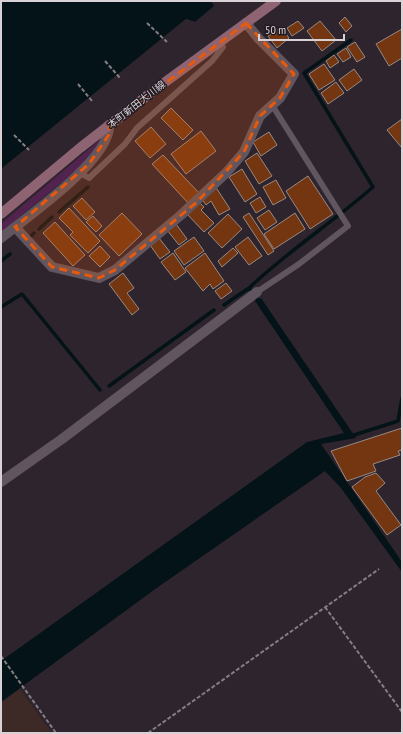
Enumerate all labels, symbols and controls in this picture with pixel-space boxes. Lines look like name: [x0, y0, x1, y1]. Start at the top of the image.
scale bar: [259, 16, 344, 42]
text: 50 m: [265, 22, 286, 37]
street label: 本町新田大川線: [105, 78, 168, 131]

